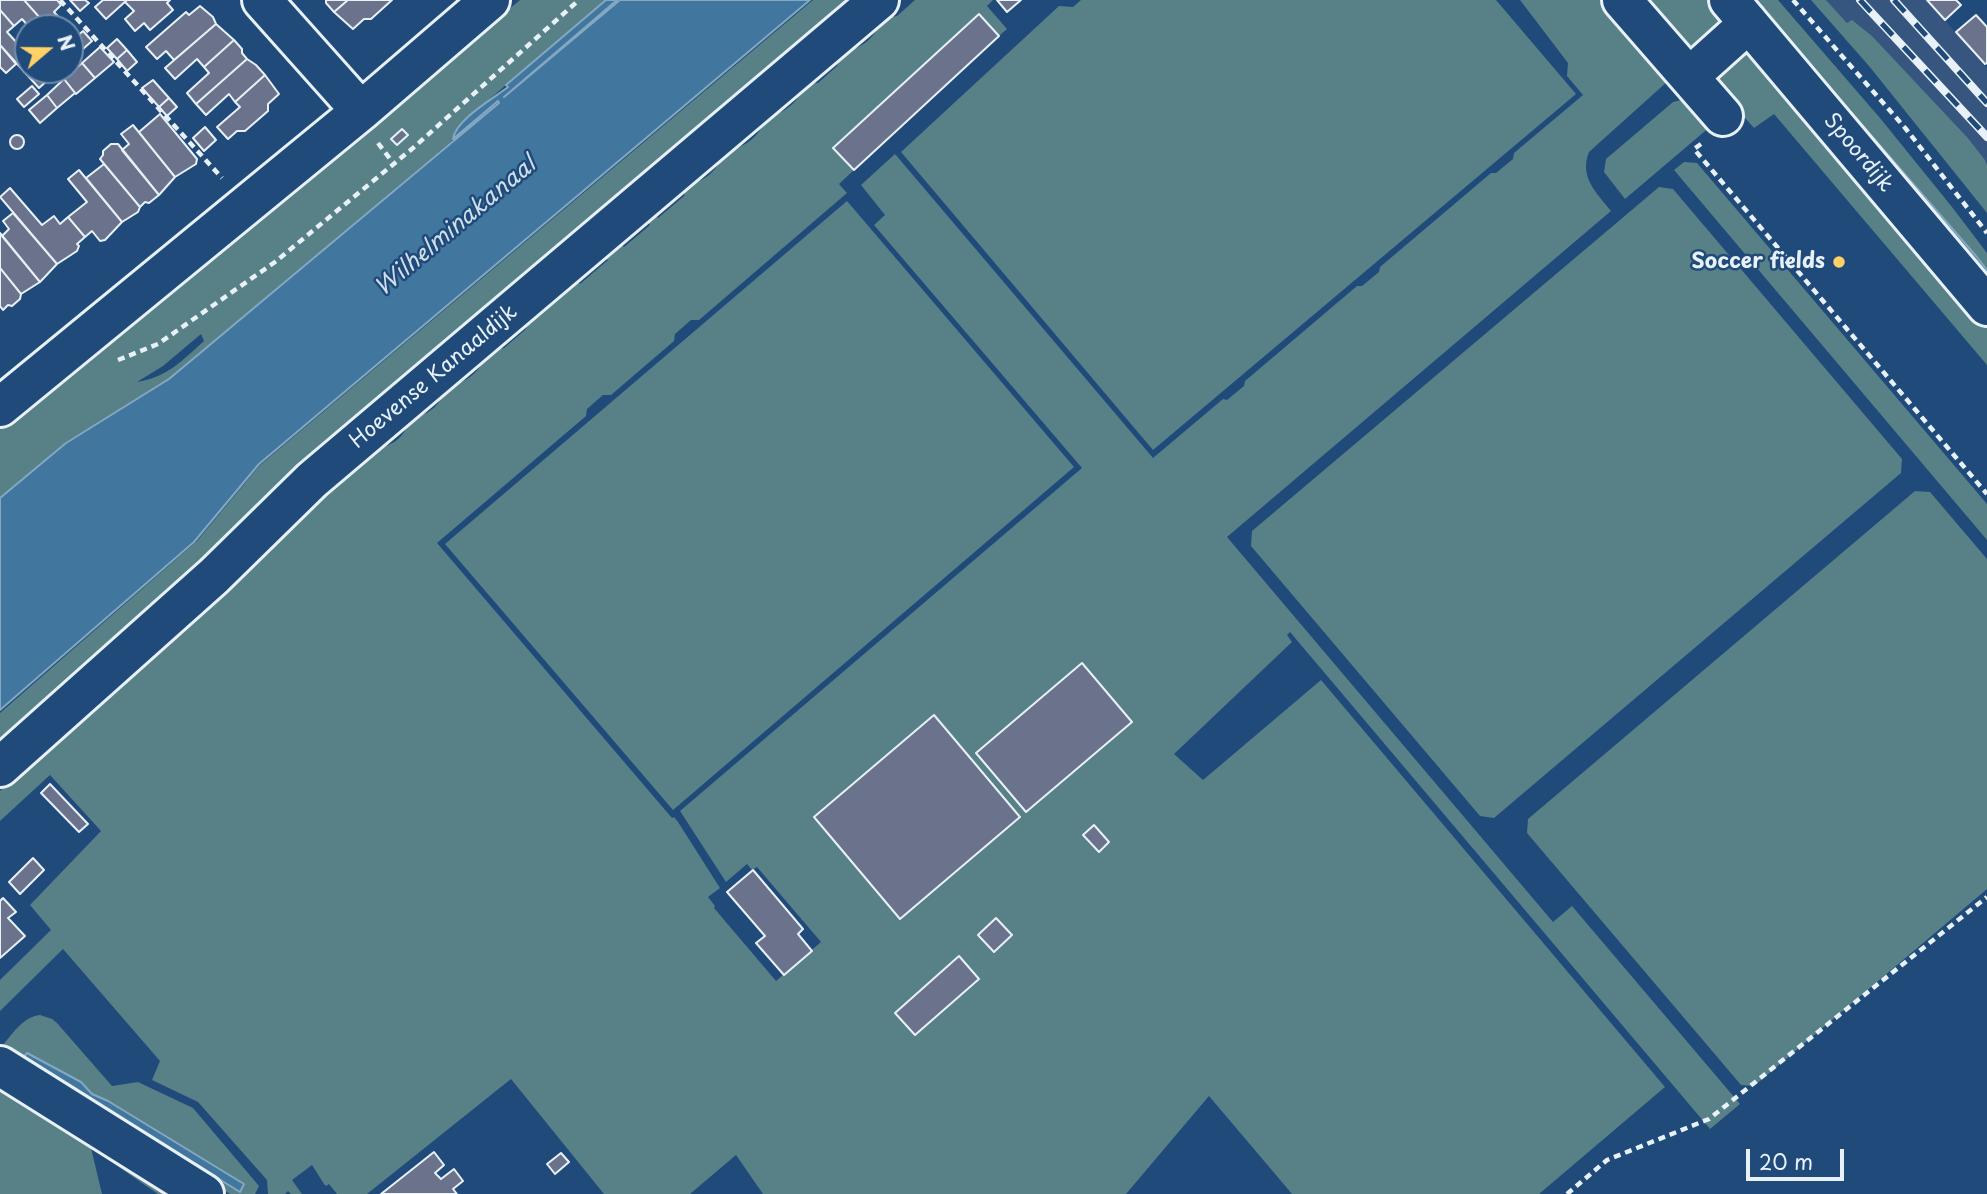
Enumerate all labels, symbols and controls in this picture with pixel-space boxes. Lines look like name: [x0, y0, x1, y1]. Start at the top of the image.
north arrow: [14, 14, 84, 84]
text: N: [51, 31, 83, 54]
street label: Spoordijk: [1818, 109, 1898, 197]
water label: Wilhelminakanaal: [370, 152, 542, 302]
place label: Soccer fields: [1691, 249, 1825, 275]
marker: Soccer fields: [1831, 254, 1847, 270]
street label: Hoevense Kanaaldijk: [345, 300, 523, 454]
scale bar: [1749, 1134, 1847, 1178]
text: 20 m: [1759, 1145, 1813, 1177]

